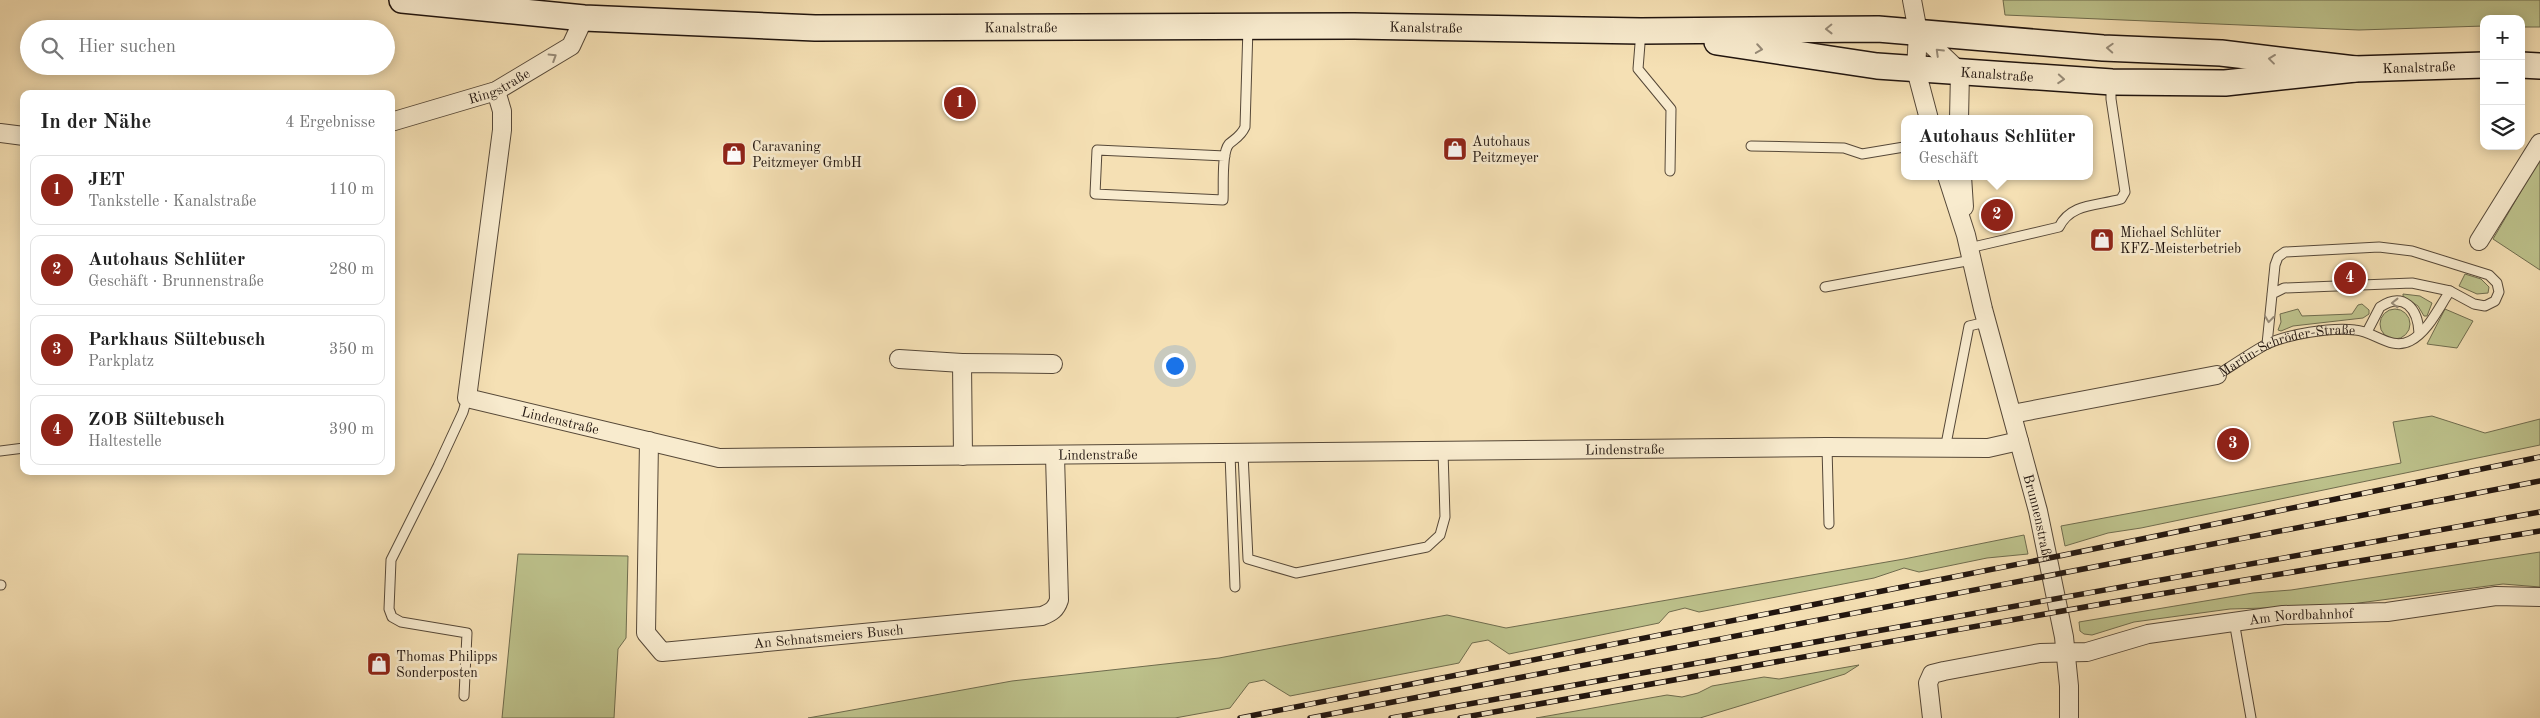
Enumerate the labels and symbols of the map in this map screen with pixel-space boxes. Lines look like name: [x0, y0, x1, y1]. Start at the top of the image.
street label: Kanalstraße: [984, 21, 1058, 35]
street label: Kanalstraße: [1389, 21, 1463, 36]
one-way arrow: [1825, 24, 1832, 34]
one-way arrow: [1754, 43, 1763, 53]
one-way arrow: [2106, 43, 2114, 54]
one-way arrow: [1936, 49, 1945, 58]
one-way arrow: [547, 53, 556, 63]
one-way arrow: [2268, 54, 2276, 65]
street label: Kanalstraße: [2382, 60, 2456, 76]
street label: Ringstraße: [467, 66, 532, 107]
street label: Kanalstraße: [1960, 66, 2034, 85]
one-way arrow: [2058, 73, 2066, 84]
pin: 1: [944, 84, 976, 122]
place label: Autohaus Peitzmeyer: [1472, 135, 1539, 165]
shop icon: Autohaus Peitzmeyer: [1442, 136, 1468, 162]
place label: Caravaning Peitzmeyer GmbH: [752, 140, 862, 170]
shop icon: Caravaning Peitzmeyer GmbH: [721, 141, 747, 167]
pin: 2: [1981, 196, 2013, 234]
place label: Michael Schlüter KFZ-Meisterbetrieb: [2120, 226, 2241, 256]
shop icon: Michael Schlüter KFZ-Meisterbetrieb: [2089, 227, 2115, 253]
pin: 4: [2334, 259, 2366, 297]
one-way arrow: [2391, 298, 2399, 308]
one-way arrow: [2264, 315, 2275, 323]
street label: Martin-Schröder-Straße: [2216, 323, 2356, 380]
your location: [1162, 353, 1188, 379]
street label: Lindenstraße: [520, 405, 600, 437]
pin: 3: [2217, 425, 2249, 463]
street label: Lindenstraße: [1585, 443, 1665, 457]
street label: Lindenstraße: [1058, 448, 1138, 463]
street label: Brunnenstraße: [2020, 473, 2054, 563]
street label: Am Nordbahnhof: [2248, 607, 2355, 628]
street label: An Schnatsmeiers Busch: [753, 623, 904, 651]
place label: Thomas Philipps Sonderposten: [396, 650, 498, 680]
shop icon: Thomas Philipps Sonderposten: [366, 651, 392, 677]

